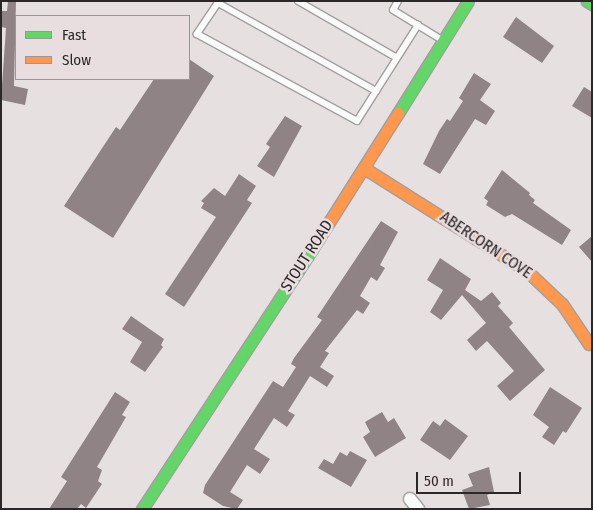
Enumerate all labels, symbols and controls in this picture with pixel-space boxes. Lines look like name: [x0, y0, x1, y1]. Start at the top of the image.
legend: [15, 15, 190, 80]
text: Fast: [62, 26, 86, 44]
text: Slow: [62, 51, 91, 69]
street label: ABERCORN COVE: [436, 207, 536, 283]
street label: STOUT ROAD: [277, 217, 337, 295]
scale bar: [418, 462, 523, 494]
text: 50 m: [424, 472, 454, 490]

